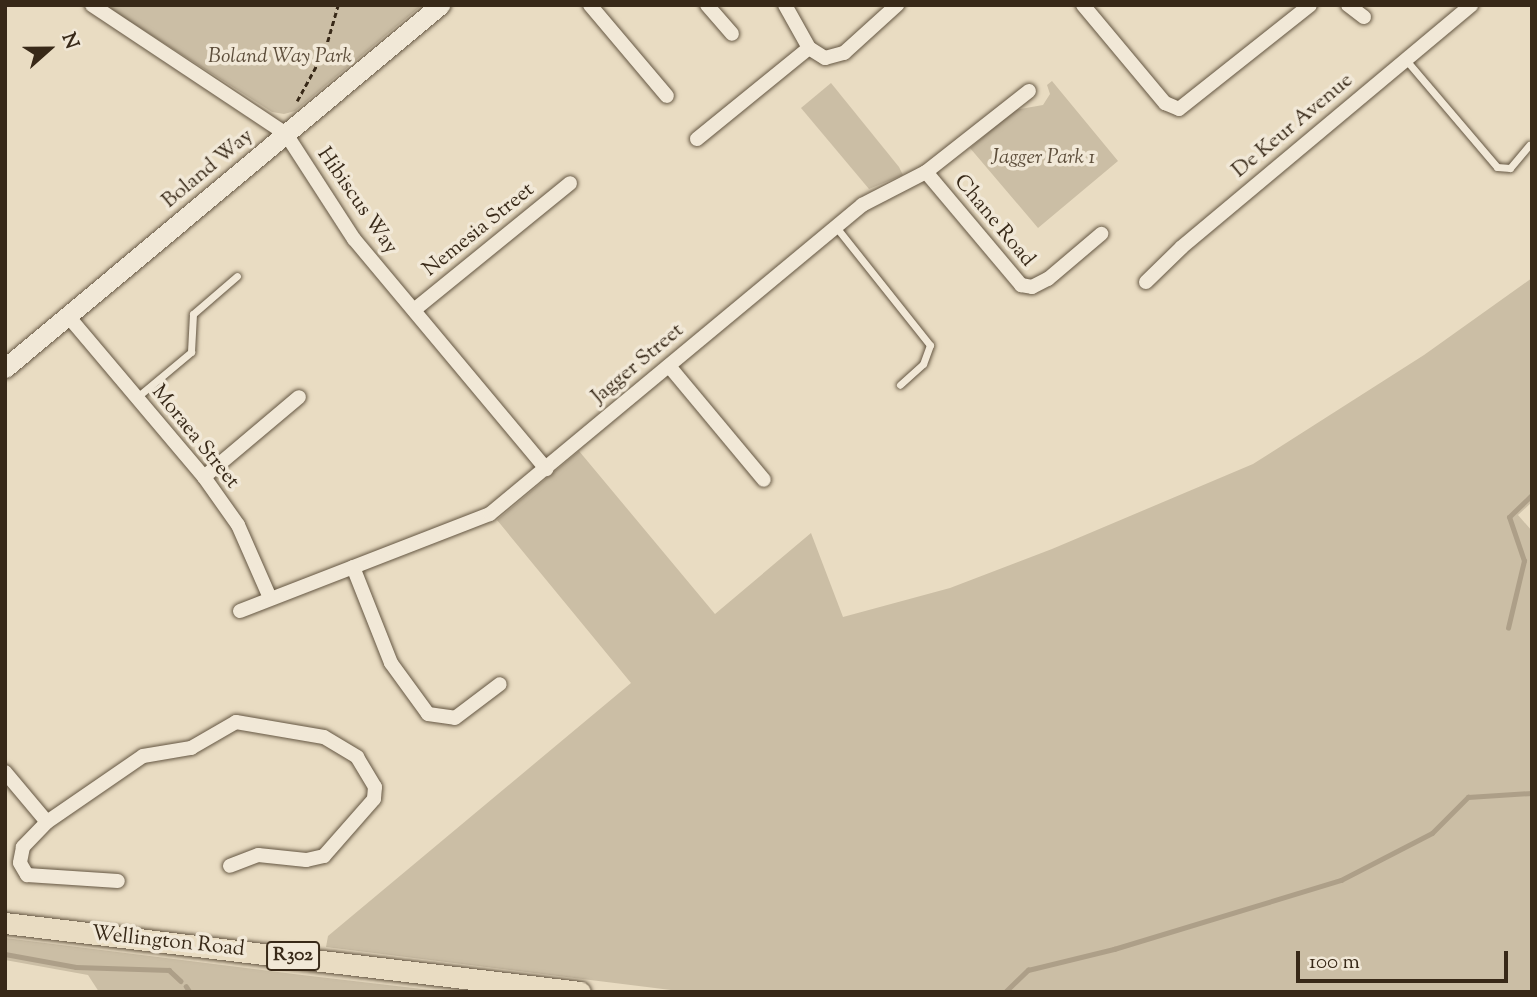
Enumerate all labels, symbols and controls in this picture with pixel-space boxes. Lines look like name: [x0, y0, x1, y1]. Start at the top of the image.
north arrow: [14, 14, 84, 84]
text: N: [54, 29, 84, 53]
park label: Boland Way Park: [208, 44, 352, 70]
street label: De Keur Avenue: [1228, 68, 1358, 184]
street label: Boland Way: [158, 124, 258, 214]
street label: Hibiscus Way: [311, 143, 403, 259]
park label: Jagger Park 1: [991, 145, 1095, 171]
street label: Chane Road: [948, 170, 1040, 272]
street label: Nemesia Street: [418, 177, 540, 283]
street label: Jagger Street: [587, 318, 689, 410]
street label: Moraea Street: [146, 380, 244, 494]
street label: Wellington Road: [90, 921, 246, 963]
scale bar: [1299, 937, 1511, 981]
road number: R302: [265, 940, 321, 972]
text: 100 m: [1309, 948, 1360, 978]

